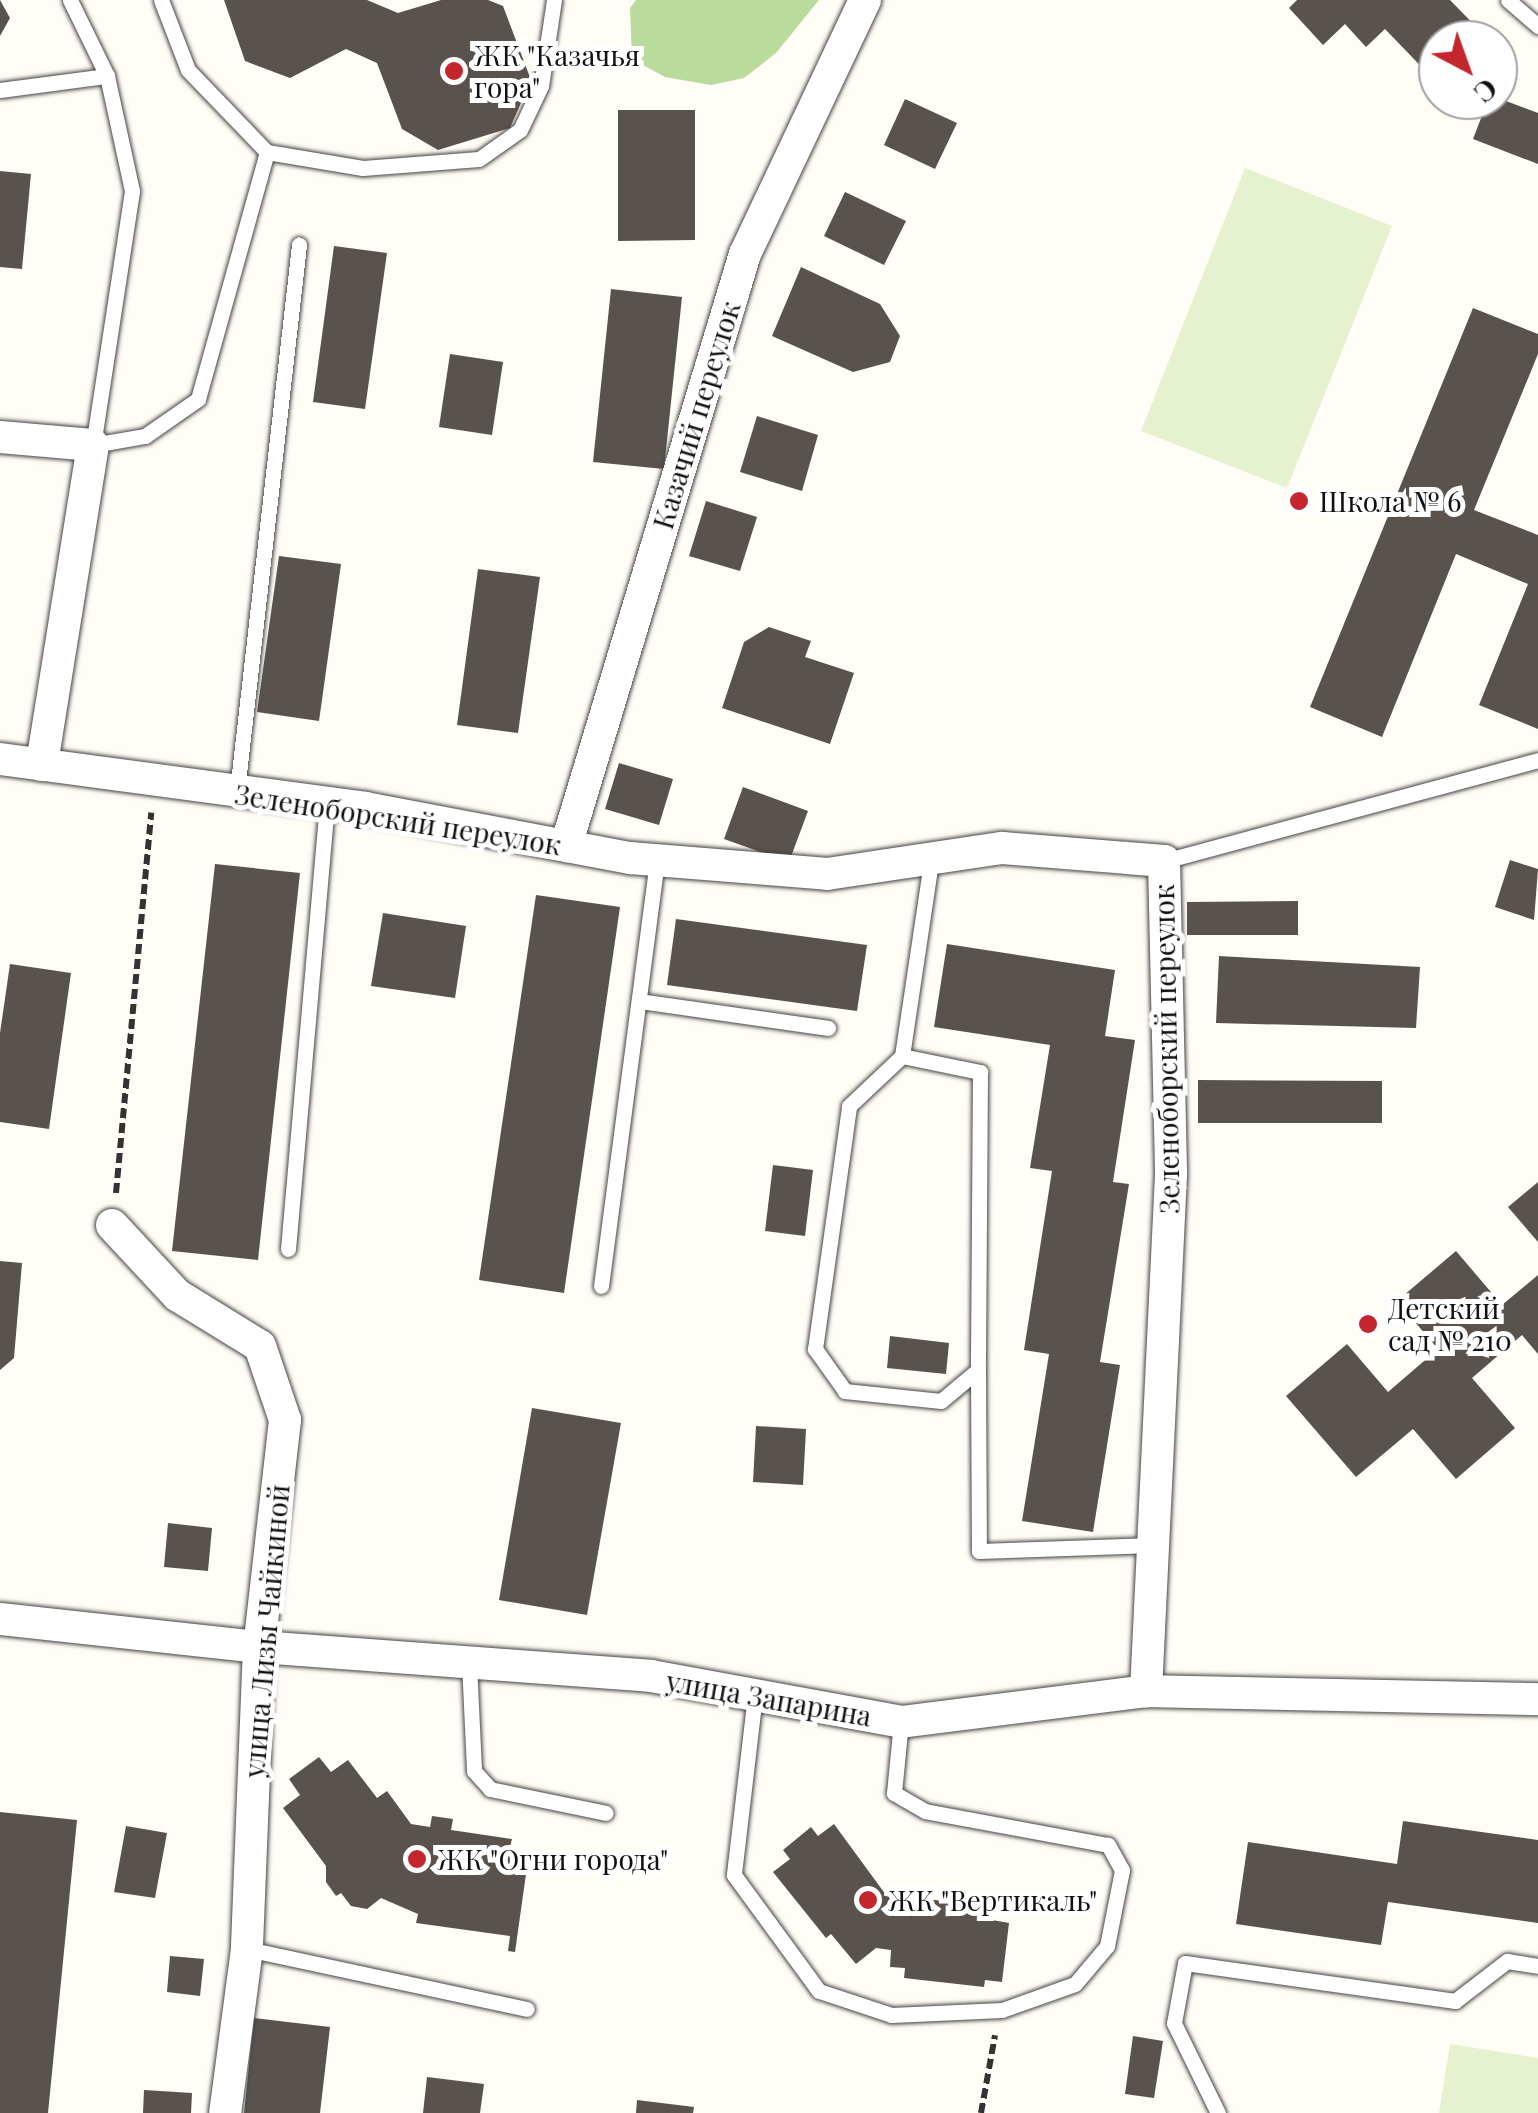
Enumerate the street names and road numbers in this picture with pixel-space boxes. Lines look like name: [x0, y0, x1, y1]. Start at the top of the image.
street label: Казачий переулок: [645, 297, 747, 533]
street label: Зеленоборский переулок: [232, 777, 564, 861]
street label: Зеленоборский переулок: [1146, 884, 1186, 1214]
street label: улица Лизы Чайкиной: [236, 1483, 296, 1779]
street label: улица Запарина: [664, 1663, 874, 1733]

